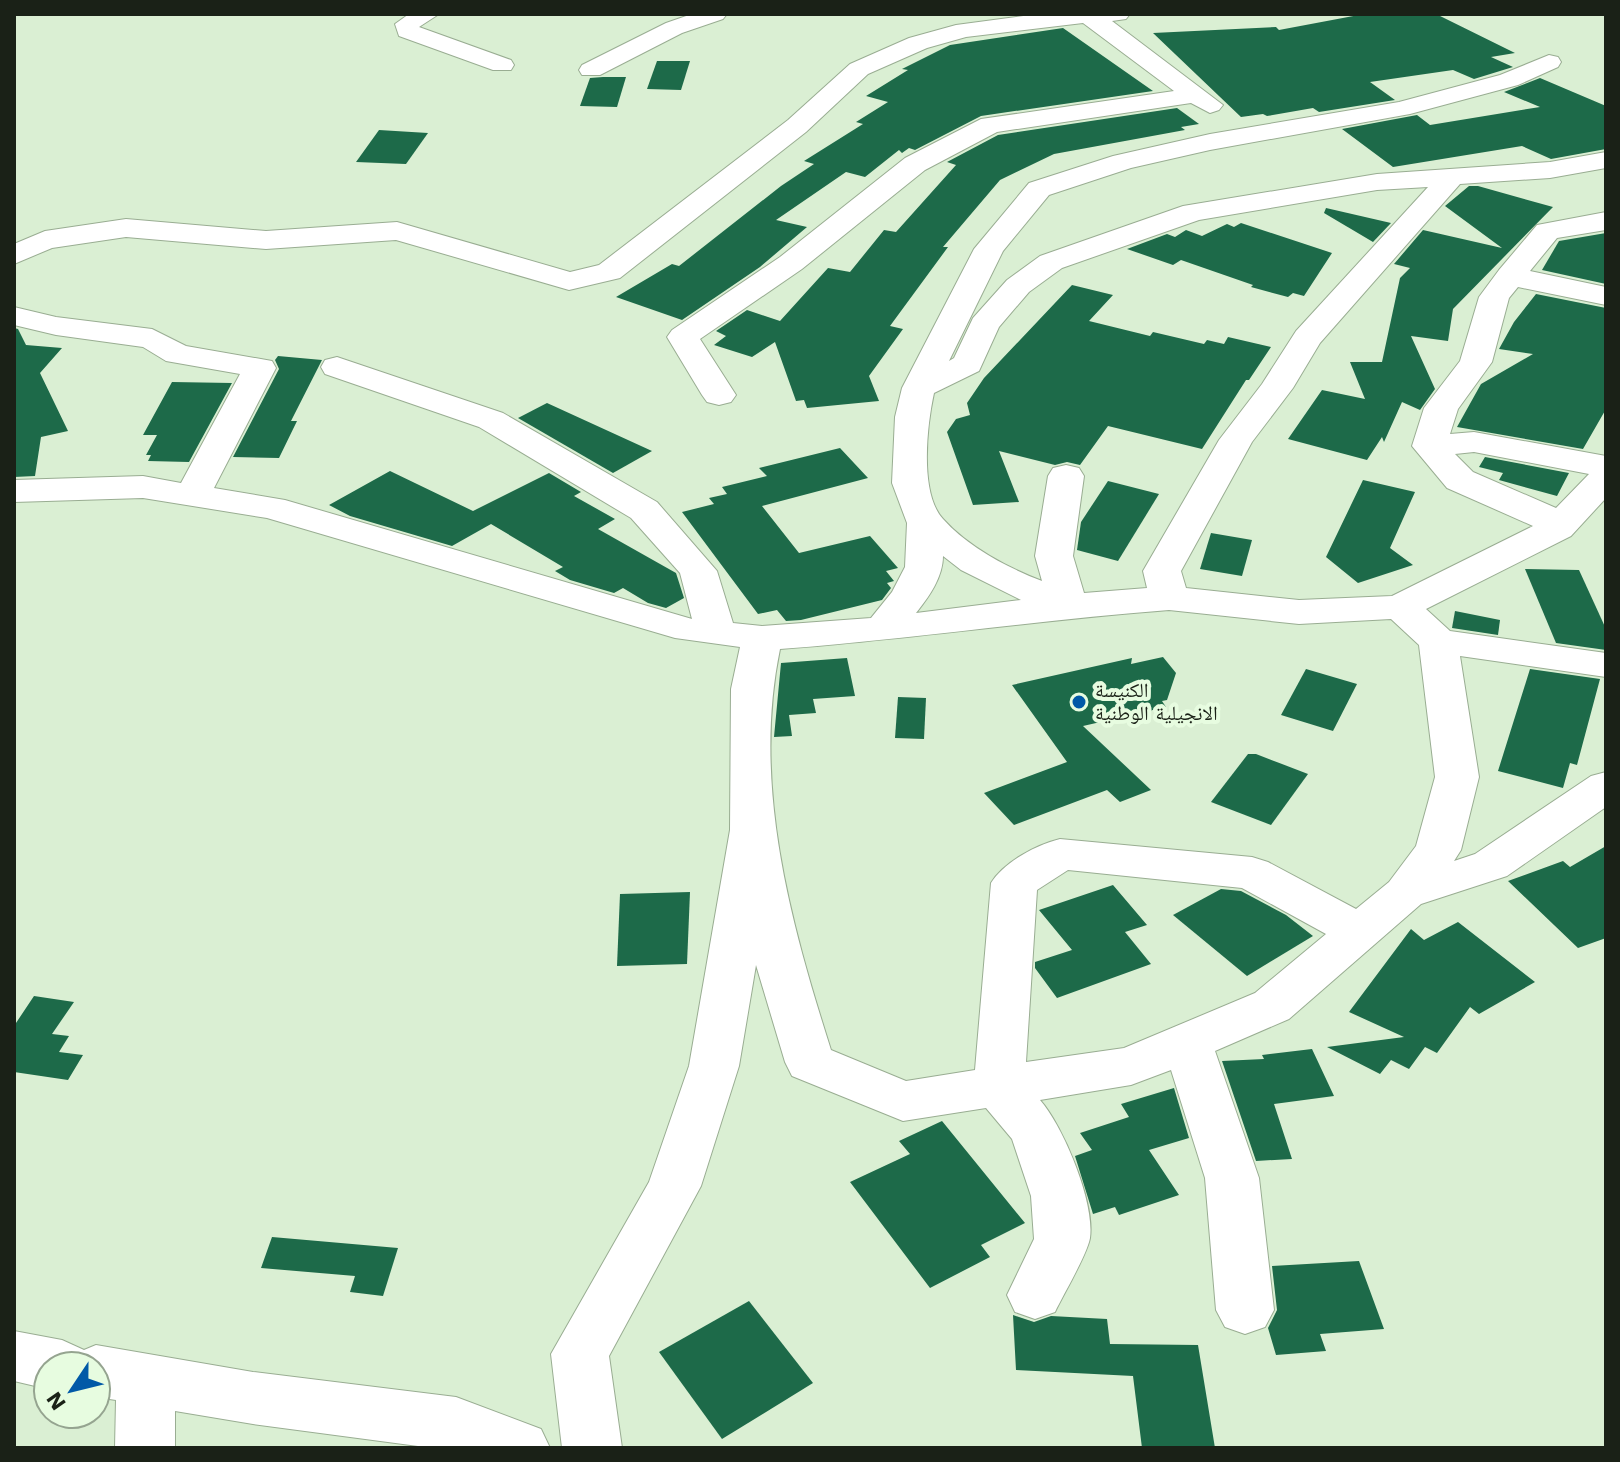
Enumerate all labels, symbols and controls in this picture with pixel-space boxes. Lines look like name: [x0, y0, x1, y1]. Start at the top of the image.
place label: الكنيسة الانجيلية الوطنية: [1095, 678, 1218, 725]
marker: الكنيسة الانجيلية الوطنية: [1070, 693, 1088, 711]
north arrow: [32, 1350, 112, 1430]
text: N: [41, 1387, 71, 1415]

